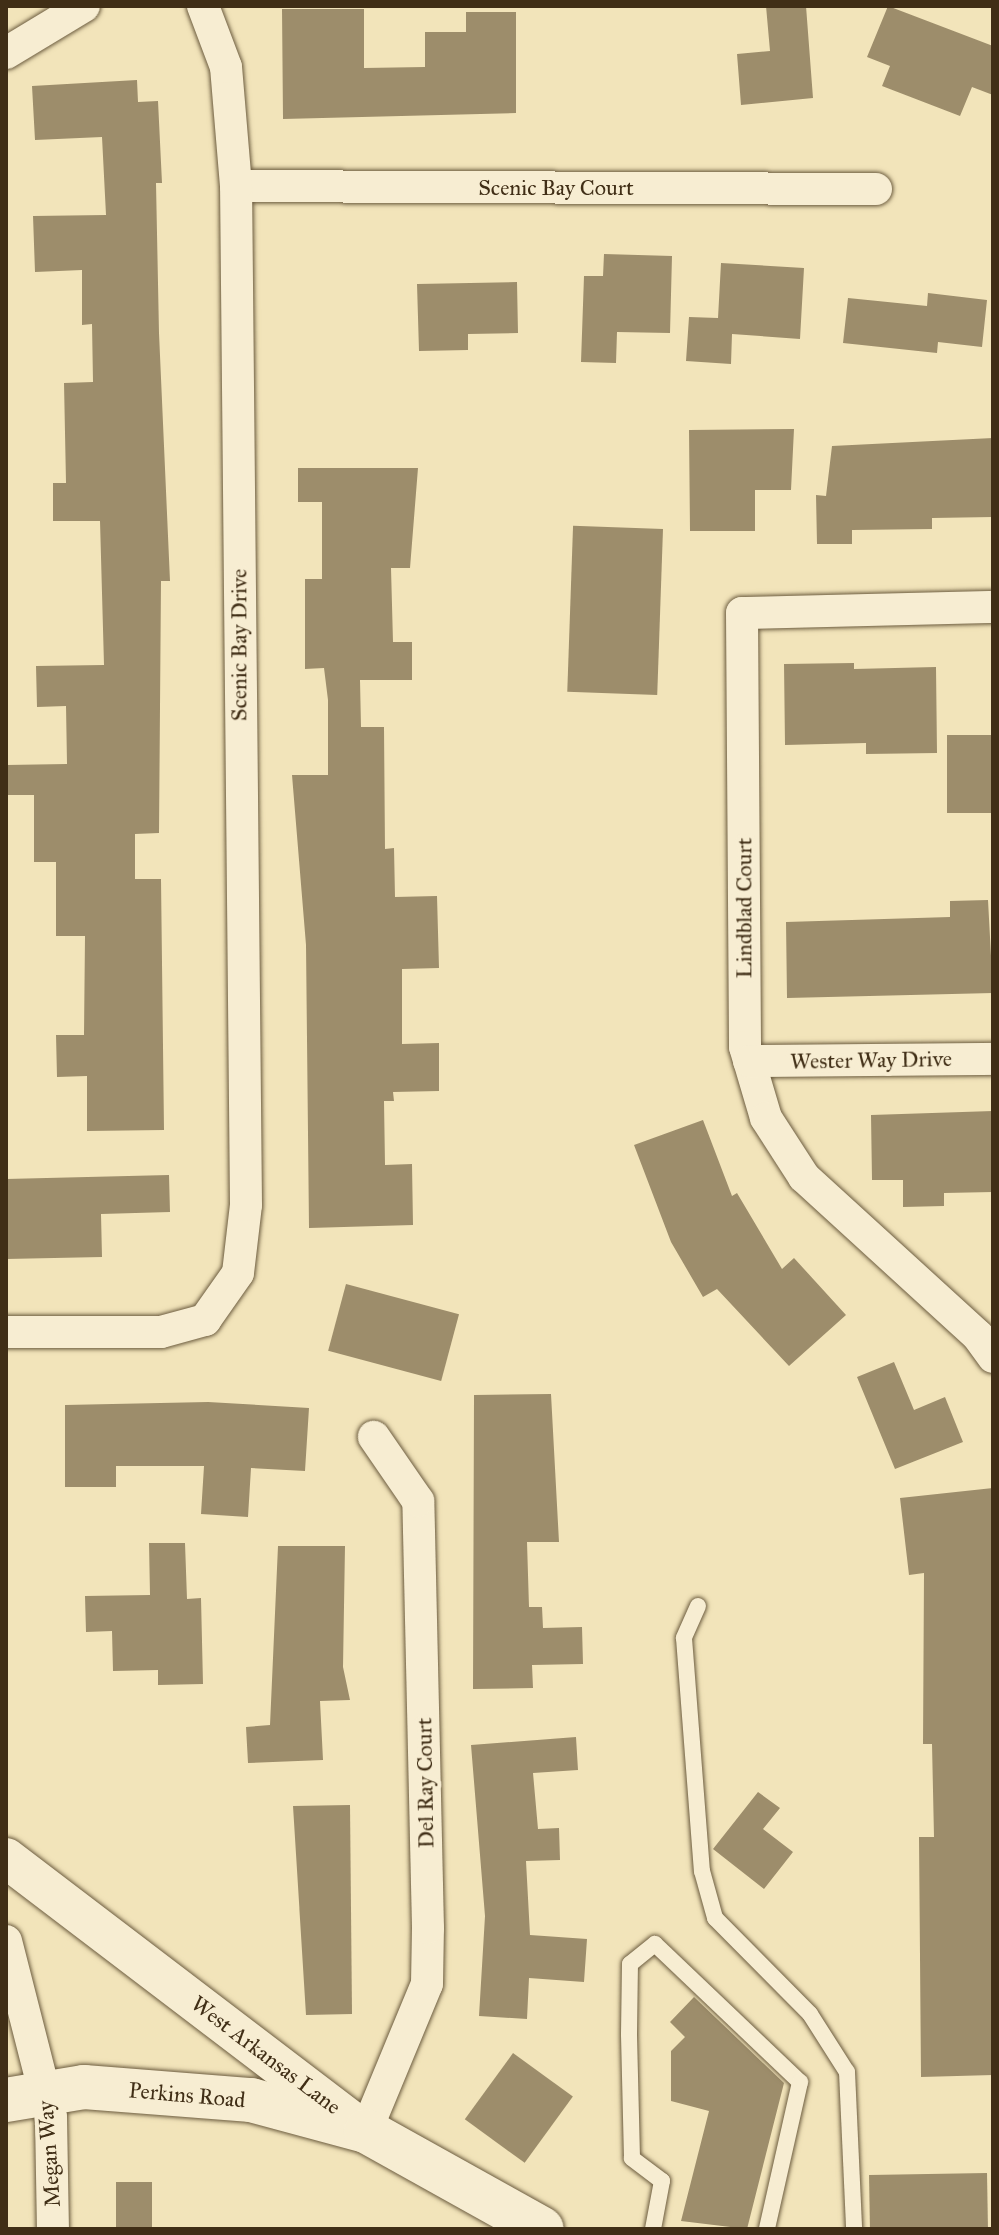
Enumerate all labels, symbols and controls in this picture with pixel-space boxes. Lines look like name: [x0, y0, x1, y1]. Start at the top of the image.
street label: Scenic Bay Court: [478, 175, 634, 201]
street label: Scenic Bay Drive: [226, 569, 252, 721]
street label: Lindblad Court: [731, 838, 757, 978]
street label: Wester Way Drive: [790, 1045, 952, 1075]
street label: Del Ray Court: [411, 1717, 439, 1849]
street label: West Arkansas Lane: [186, 1990, 346, 2120]
street label: Perkins Road: [128, 2077, 246, 2113]
street label: Megan Way: [32, 2100, 66, 2208]

